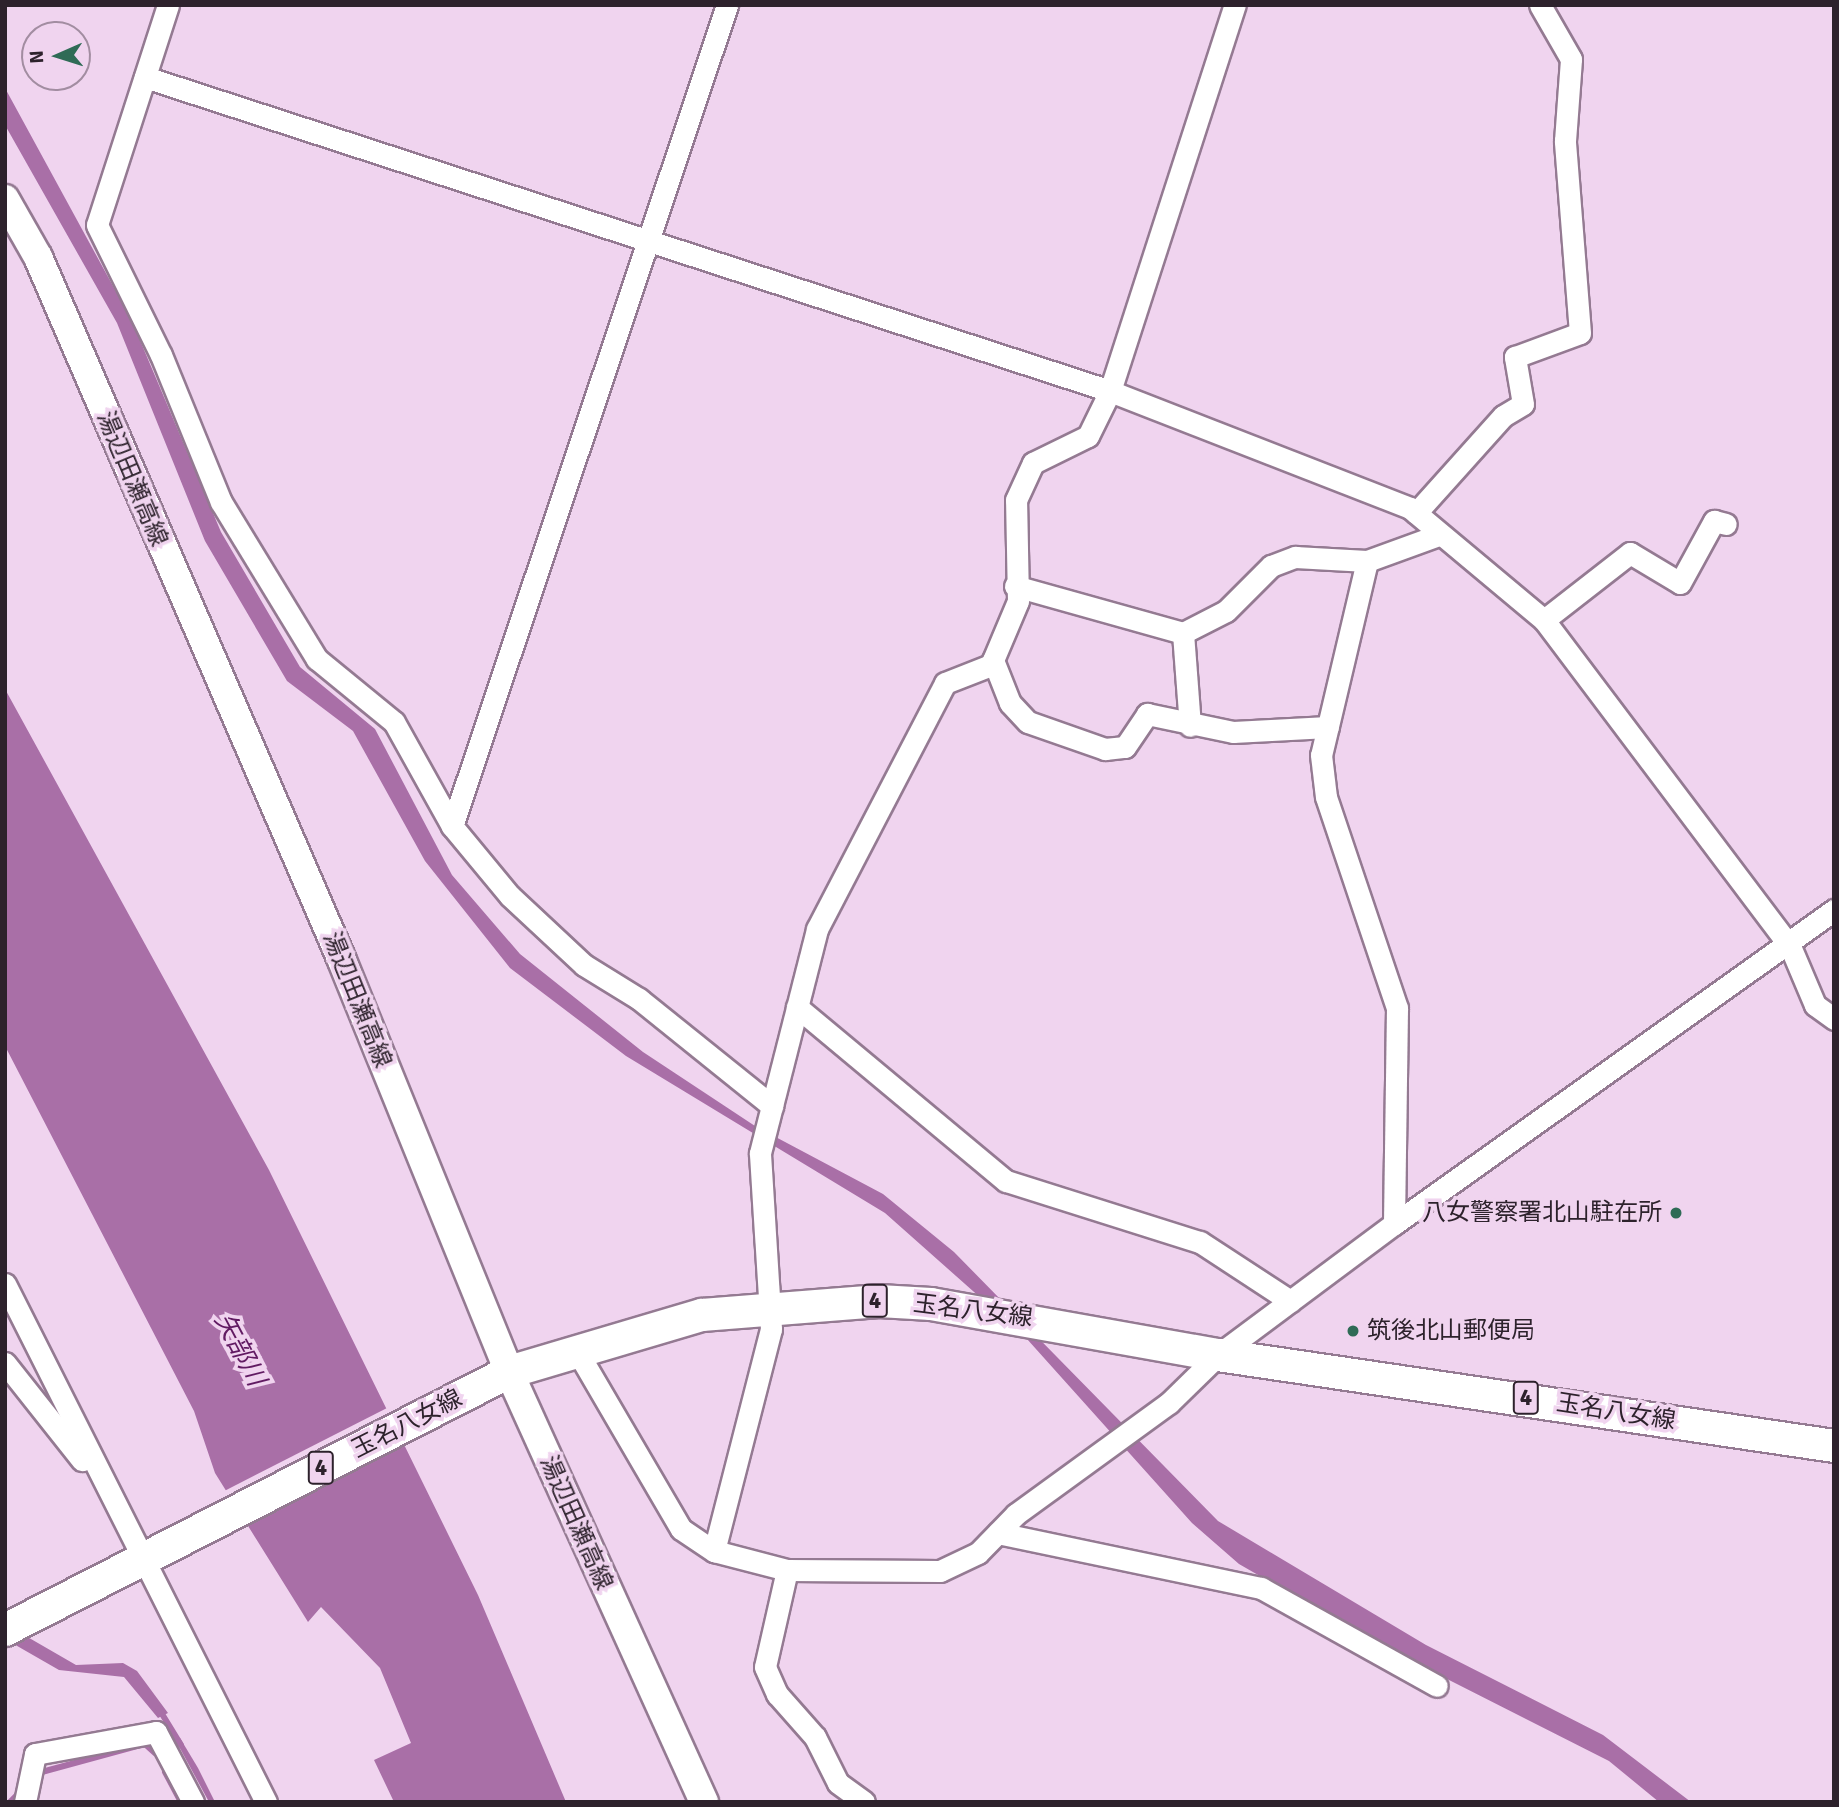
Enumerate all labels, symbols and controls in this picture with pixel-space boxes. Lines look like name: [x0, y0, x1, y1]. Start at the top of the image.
north arrow: [21, 21, 91, 91]
text: N: [25, 50, 49, 64]
street label: 湯辺田瀬高線: [91, 407, 173, 551]
street label: 湯辺田瀬高線: [317, 928, 397, 1072]
place label: 八女警察署北山駐在所: [1422, 1199, 1662, 1227]
marker: 八女警察署北山駐在所: [1668, 1205, 1684, 1221]
road number: 4: [861, 1282, 889, 1320]
street label: 玉名八女線: [912, 1289, 1034, 1333]
water label: 矢部川: [207, 1308, 271, 1392]
place label: 筑後北山郵便局: [1367, 1317, 1535, 1345]
marker: 筑後北山郵便局: [1345, 1323, 1361, 1339]
road number: 4: [1512, 1378, 1540, 1418]
street label: 玉名八女線: [347, 1384, 467, 1464]
street label: 玉名八女線: [1554, 1388, 1678, 1436]
road number: 4: [307, 1448, 335, 1488]
street label: 湯辺田瀬高線: [534, 1451, 618, 1595]

